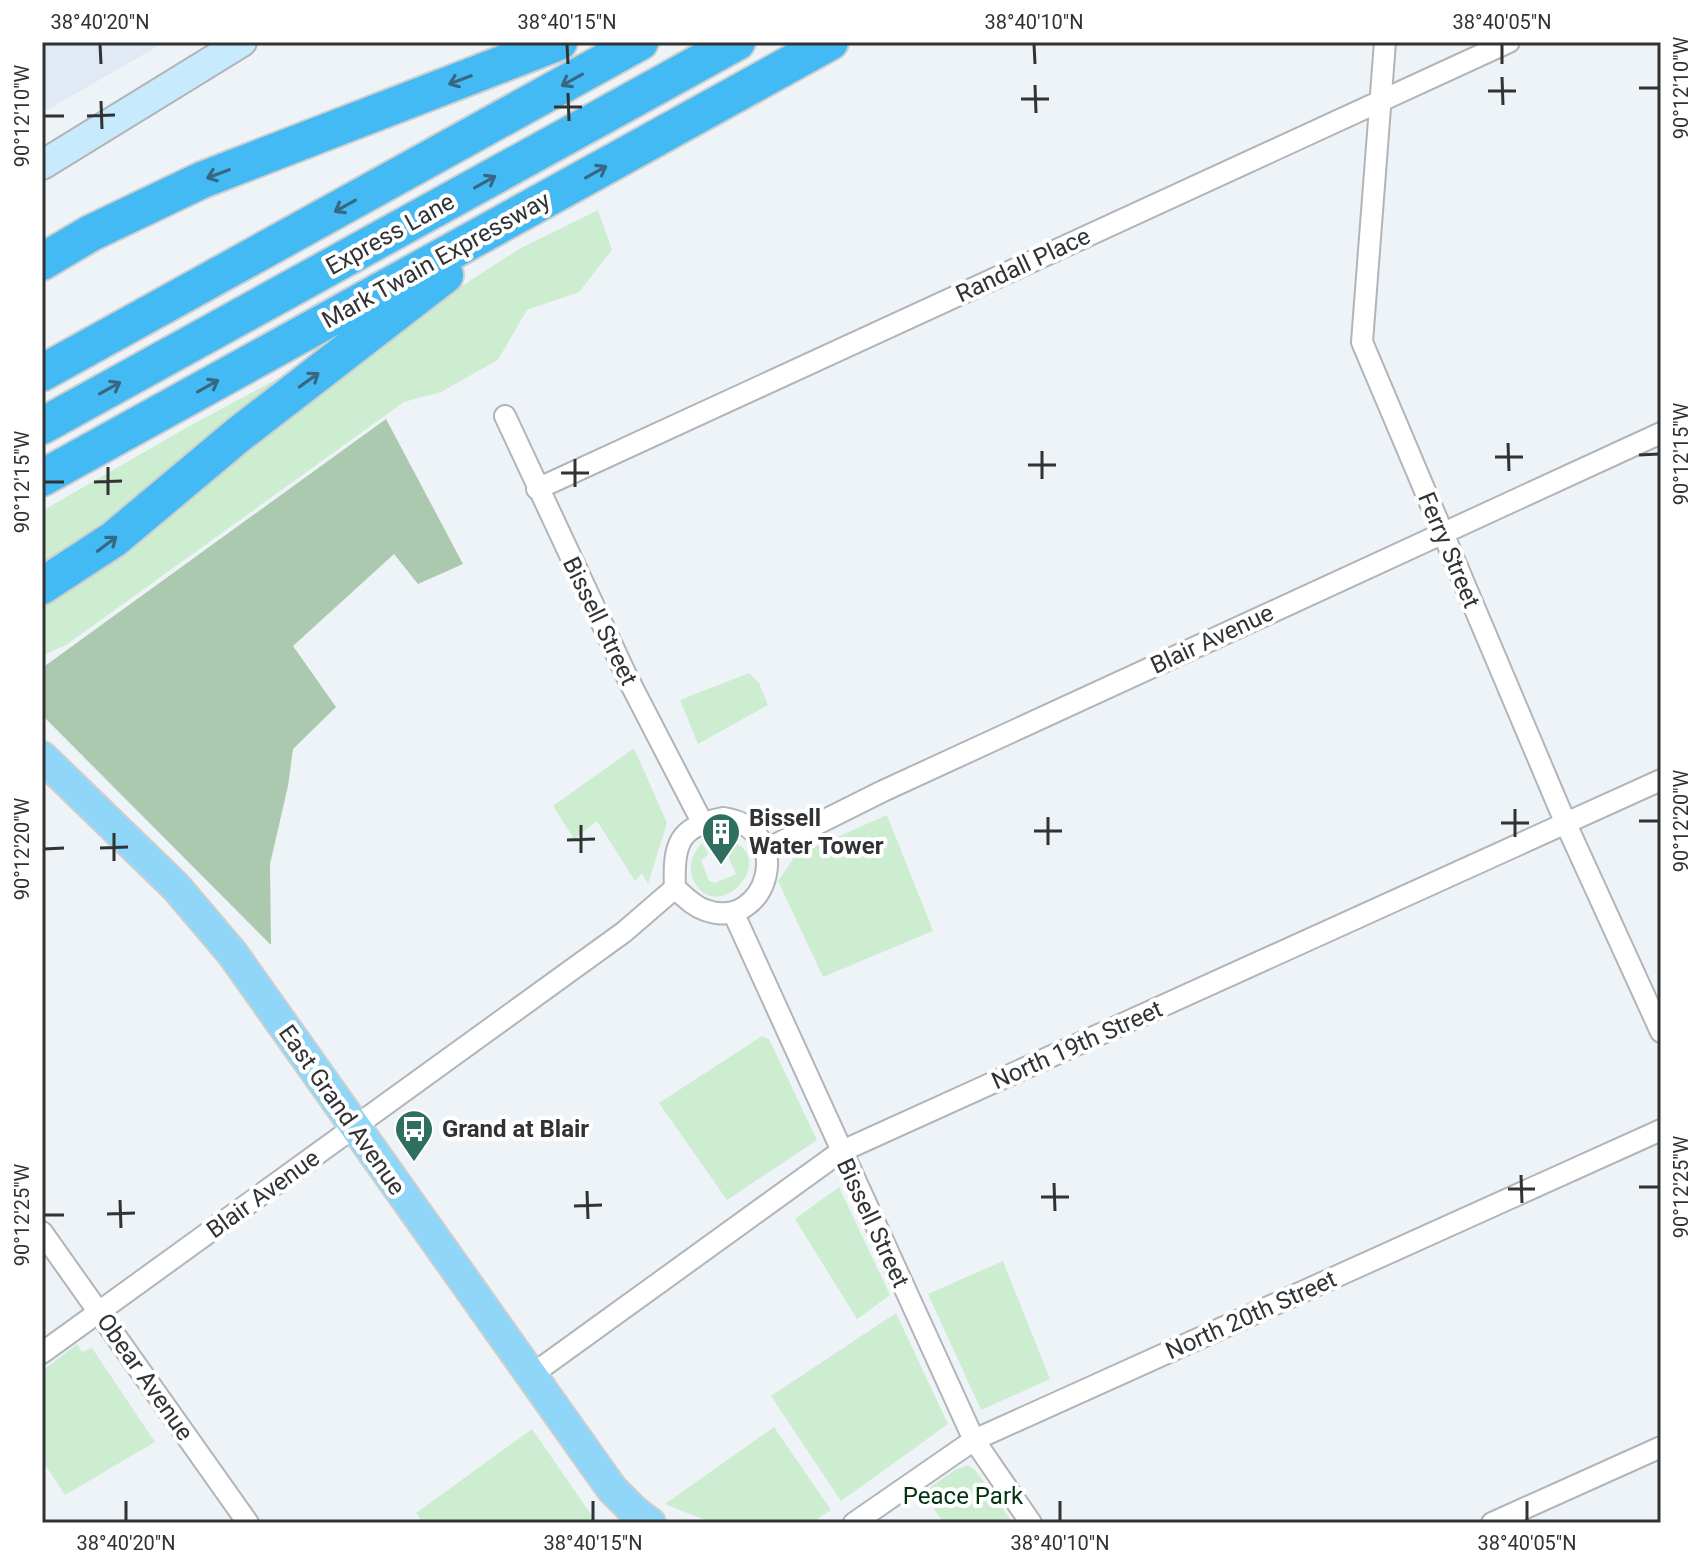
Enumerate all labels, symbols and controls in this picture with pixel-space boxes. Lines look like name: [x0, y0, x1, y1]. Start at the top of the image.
text: 38°40'20"N: [50, 10, 150, 34]
text: 38°40'15"N: [517, 10, 617, 34]
text: 38°40'10"N: [984, 10, 1084, 34]
text: 38°40'05"N: [1452, 10, 1552, 34]
text: 90°12'10"W: [1669, 36, 1693, 139]
text: 90°12'10"W: [10, 64, 34, 167]
one-way arrow: [561, 72, 584, 88]
one-way arrow: [448, 74, 473, 88]
one-way arrow: [584, 163, 607, 179]
one-way arrow: [206, 168, 231, 182]
one-way arrow: [473, 173, 496, 189]
street label: Mark Twain Expressway: [317, 185, 555, 334]
street label: Express Lane: [321, 187, 459, 281]
one-way arrow: [333, 198, 357, 214]
street label: Randall Place: [952, 222, 1094, 308]
one-way arrow: [298, 372, 319, 389]
one-way arrow: [196, 378, 219, 394]
one-way arrow: [98, 380, 121, 396]
text: 90°12'15"W: [1669, 402, 1693, 505]
text: 90°12'15"W: [10, 430, 34, 533]
street label: Ferry Street: [1412, 488, 1486, 612]
one-way arrow: [96, 536, 118, 552]
street label: Bissell Street: [557, 552, 643, 690]
street label: Blair Avenue: [1146, 598, 1278, 680]
text: 90°12'20"W: [1669, 769, 1693, 872]
text: 90°12'20"W: [10, 797, 34, 900]
place label: Bissell Water Tower: [749, 804, 884, 860]
building icon: Bissell Water Tower: [700, 811, 742, 866]
street label: North 19th Street: [987, 995, 1167, 1095]
street label: East Grand Avenue: [273, 1020, 411, 1200]
bus stop icon: Grand at Blair: [393, 1108, 435, 1163]
place label: Grand at Blair: [442, 1115, 589, 1143]
text: 90°12'25"W: [1669, 1135, 1693, 1238]
street label: Blair Avenue: [201, 1144, 325, 1244]
street label: Bissell Street: [831, 1154, 915, 1292]
text: 90°12'25"W: [10, 1163, 34, 1266]
street label: North 20th Street: [1161, 1265, 1341, 1365]
street label: Obear Avenue: [91, 1308, 199, 1446]
park label: Peace Park: [903, 1482, 1024, 1510]
text: 38°40'20"N: [76, 1531, 176, 1555]
text: 38°40'15"N: [543, 1531, 643, 1555]
text: 38°40'10"N: [1010, 1531, 1110, 1555]
text: 38°40'05"N: [1477, 1531, 1577, 1555]

